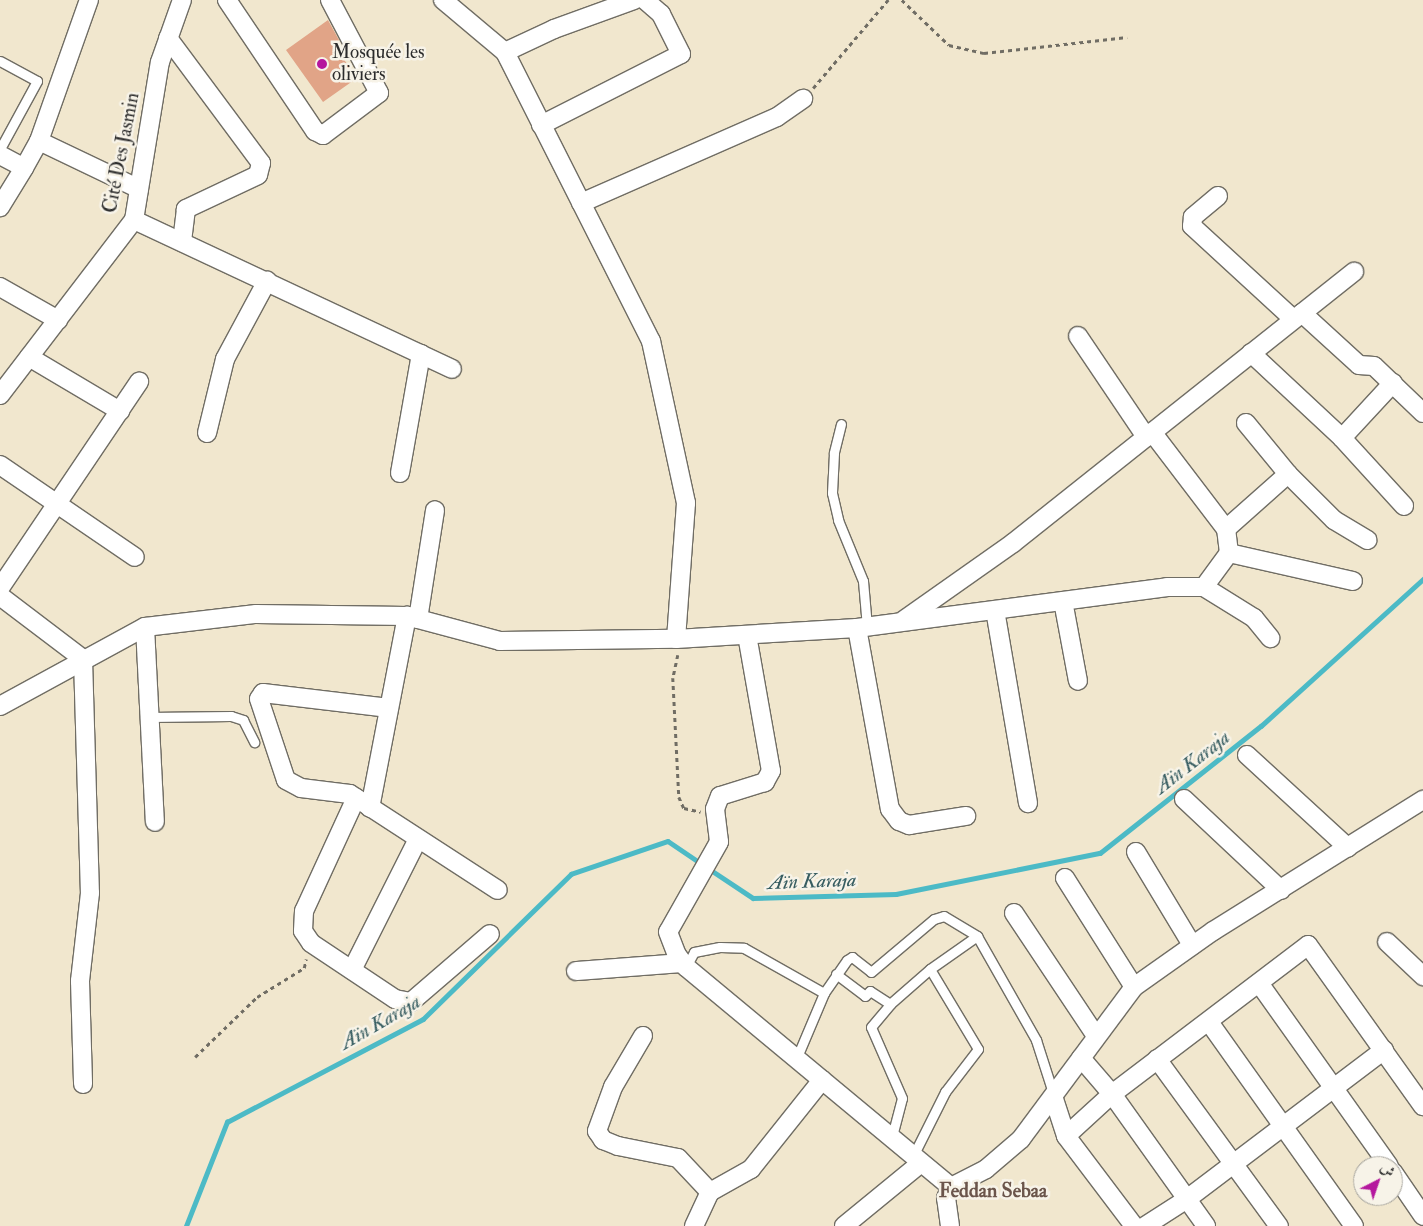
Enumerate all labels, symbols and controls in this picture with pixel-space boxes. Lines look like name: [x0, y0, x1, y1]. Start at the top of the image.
place label: Mosquée les oliviers: [332, 42, 425, 86]
marker: Mosquée les oliviers: [316, 58, 328, 70]
street label: Cité Des Jasmin: [99, 91, 145, 215]
water label: Aïn Karaja: [1150, 725, 1234, 799]
water label: Aïn Karaja: [767, 867, 857, 895]
water label: Aïn Karaja: [336, 989, 424, 1055]
north arrow: [1353, 1156, 1403, 1206]
text: ش: [1377, 1159, 1398, 1181]
district label: Feddan Sebaa: [939, 1178, 1047, 1202]

